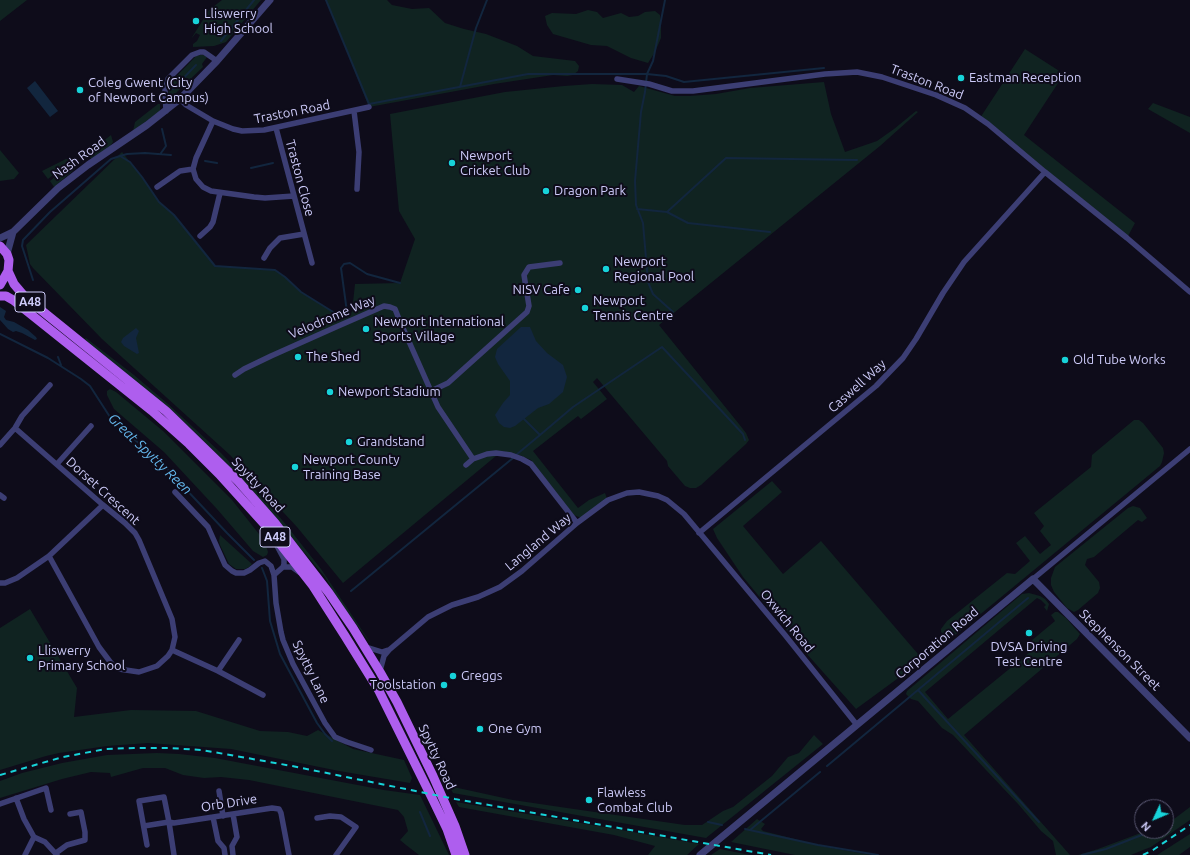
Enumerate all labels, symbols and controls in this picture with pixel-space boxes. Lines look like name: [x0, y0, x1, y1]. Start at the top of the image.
place label: Lliswerry High School: [204, 6, 273, 37]
marker: Lliswerry High School: [191, 16, 201, 26]
street label: Traston Road: [888, 61, 966, 103]
place label: Eastman Reception: [969, 70, 1081, 86]
marker: Eastman Reception: [956, 73, 966, 83]
place label: Coleg Gwent (City of Newport Campus): [88, 75, 209, 106]
marker: Coleg Gwent (City of Newport Campus): [75, 85, 85, 95]
street label: Traston Road: [253, 97, 331, 127]
street label: Nash Road: [49, 133, 109, 183]
street label: Traston Close: [282, 138, 318, 218]
place label: Newport Cricket Club: [460, 148, 530, 179]
marker: Newport Cricket Club: [447, 158, 457, 168]
place label: Dragon Park: [554, 183, 626, 199]
marker: Dragon Park: [541, 186, 551, 196]
place label: Newport Regional Pool: [614, 254, 694, 285]
marker: Newport Regional Pool: [601, 264, 611, 274]
place label: NISV Cafe: [513, 282, 570, 298]
marker: NISV Cafe: [573, 285, 583, 295]
road number: A48: [15, 292, 45, 312]
street label: Velodrome Way: [287, 292, 377, 342]
place label: Newport Tennis Centre: [593, 293, 673, 324]
marker: Newport Tennis Centre: [580, 303, 590, 313]
place label: Newport International Sports Village: [374, 314, 504, 345]
marker: Newport International Sports Village: [361, 324, 371, 334]
place label: The Shed: [306, 349, 360, 365]
marker: The Shed: [293, 352, 303, 362]
place label: Old Tube Works: [1073, 352, 1166, 368]
marker: Old Tube Works: [1060, 355, 1070, 365]
street label: Caswell Way: [825, 356, 889, 416]
place label: Newport Stadium: [338, 384, 441, 400]
marker: Newport Stadium: [325, 387, 335, 397]
water label: Great Spytty Reen: [105, 410, 195, 498]
place label: Grandstand: [357, 434, 425, 450]
marker: Grandstand: [344, 437, 354, 447]
place label: Newport County Training Base: [303, 452, 400, 483]
street label: Dorset Crescent: [63, 454, 143, 528]
street label: Spytty Road: [228, 454, 288, 516]
marker: Newport County Training Base: [290, 462, 300, 472]
street label: Langland Way: [502, 510, 574, 574]
road number: A48: [260, 527, 290, 547]
street label: Oxwich Road: [757, 586, 817, 656]
street label: Corporation Road: [892, 604, 982, 682]
street label: Stephenson Street: [1076, 606, 1164, 694]
marker: DVSA Driving Test Centre: [1024, 628, 1034, 638]
street label: Spytty Lane: [289, 638, 333, 706]
place label: DVSA Driving Test Centre: [990, 639, 1068, 670]
place label: Lliswerry Primary School: [38, 643, 125, 674]
marker: Lliswerry Primary School: [25, 653, 35, 663]
place label: Greggs: [461, 668, 502, 684]
marker: Greggs: [448, 671, 458, 681]
place label: Toolstation: [370, 677, 436, 693]
marker: Toolstation: [439, 680, 449, 690]
place label: One Gym: [488, 721, 542, 737]
street label: Spytty Road: [415, 722, 459, 792]
marker: One Gym: [475, 724, 485, 734]
place label: Flawless Combat Club: [597, 785, 673, 816]
street label: Orb Drive: [200, 791, 258, 815]
marker: Flawless Combat Club: [584, 795, 594, 805]
north arrow: [1134, 799, 1174, 839]
text: N: [1139, 820, 1153, 834]

